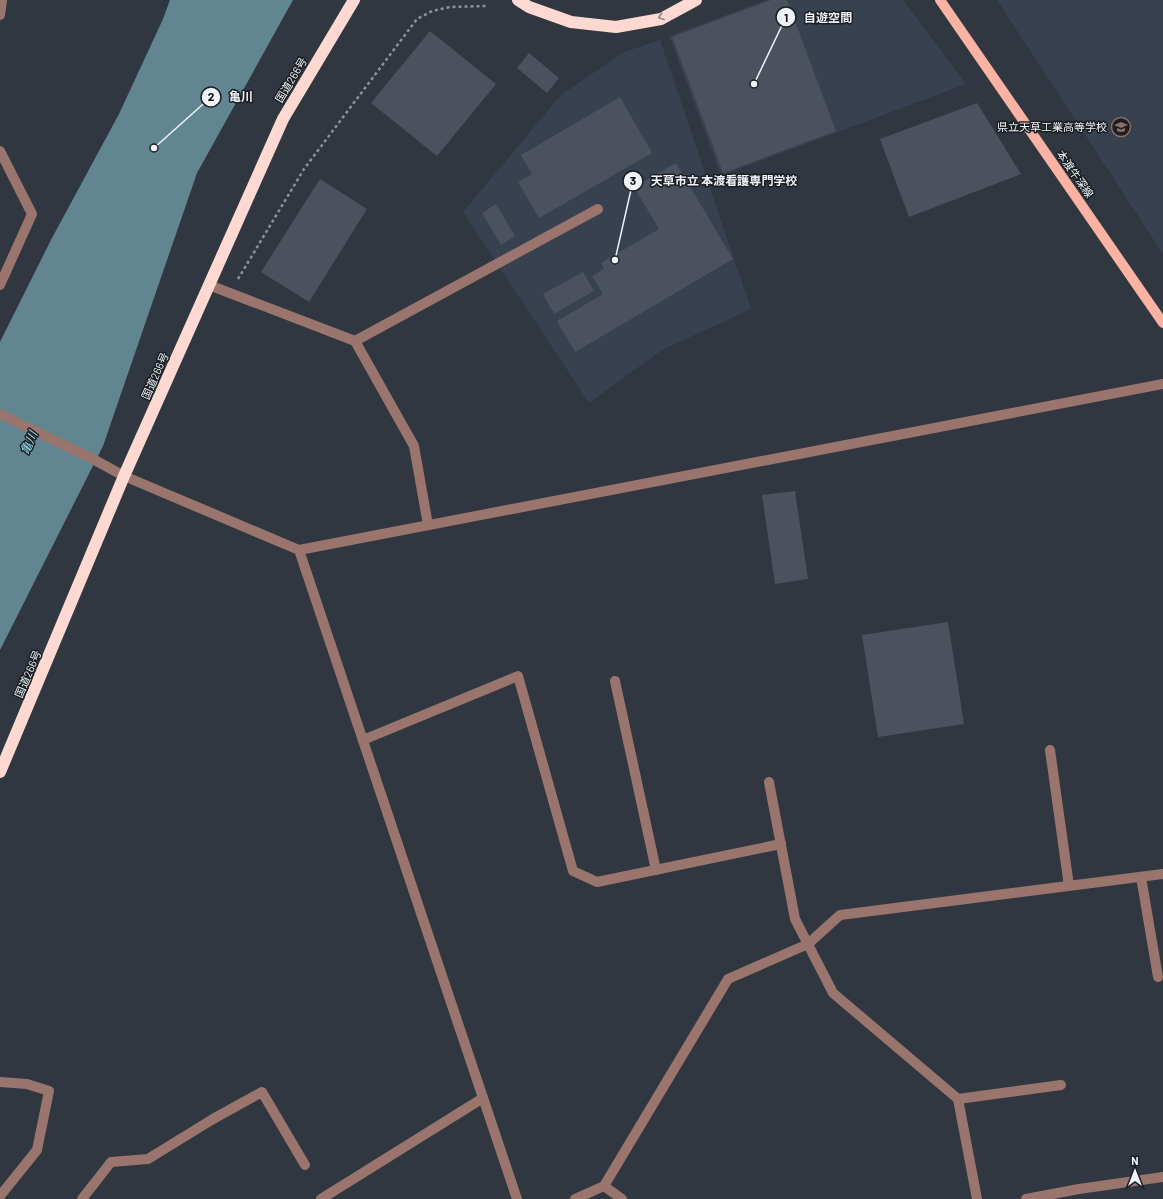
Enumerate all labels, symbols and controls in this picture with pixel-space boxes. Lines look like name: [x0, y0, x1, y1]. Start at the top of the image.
callout: 自遊空間: [776, 5, 860, 29]
text: 1: [784, 10, 788, 24]
text: 自遊空間: [804, 10, 852, 24]
one-way arrow: [657, 13, 664, 21]
street label: 国道266号: [272, 55, 309, 105]
callout: 亀川: [201, 85, 261, 109]
text: 2: [208, 89, 215, 103]
text: 亀川: [229, 89, 253, 103]
school or university icon: 県立天草工業高等学校: [1110, 116, 1132, 138]
place label: 県立天草工業高等学校: [997, 120, 1107, 133]
street label: 本渡牛深線: [1054, 147, 1097, 200]
callout: 天草市立 本渡看護専門学校: [623, 169, 805, 193]
text: 3: [630, 173, 636, 187]
text: 天草市立 本渡看護専門学校: [651, 173, 797, 187]
street label: 国道266号: [138, 350, 171, 401]
water label: 亀川: [17, 427, 40, 456]
street label: 国道266号: [12, 648, 43, 699]
north arrow: [1115, 1151, 1155, 1191]
text: N: [1131, 1154, 1139, 1167]

